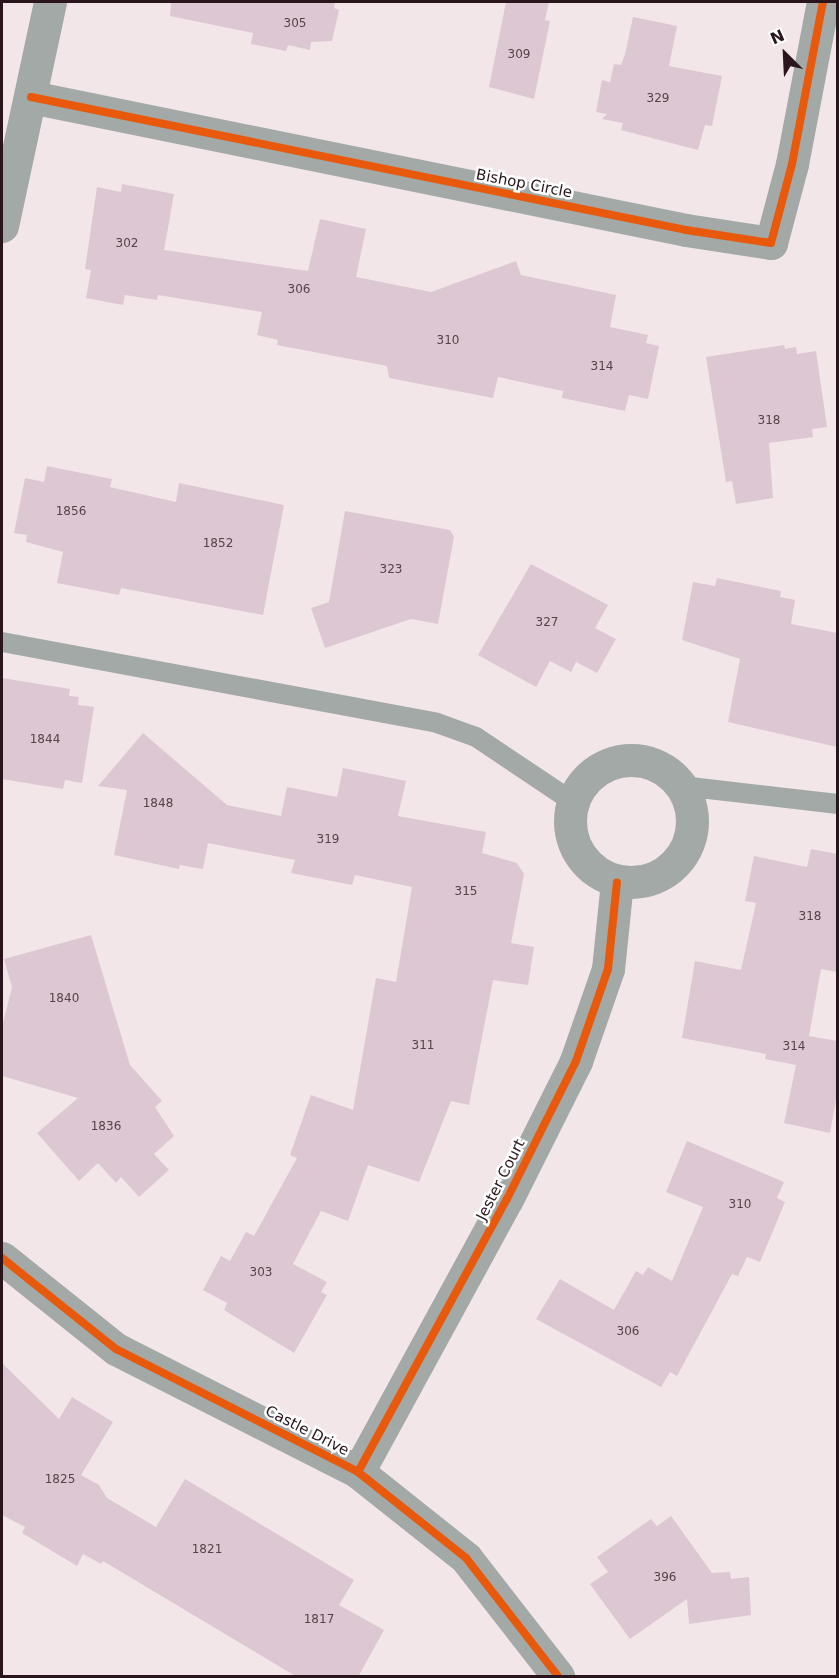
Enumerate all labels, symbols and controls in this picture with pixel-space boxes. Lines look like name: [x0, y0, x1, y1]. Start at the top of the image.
house number: 305: [284, 17, 306, 31]
north arrow: [755, 24, 815, 84]
text: N: [767, 26, 787, 49]
house number: 309: [508, 48, 530, 62]
house number: 329: [647, 92, 669, 106]
street label: Bishop Circle: [474, 166, 574, 202]
house number: 302: [116, 237, 138, 251]
house number: 306: [288, 283, 310, 297]
house number: 310: [437, 334, 459, 348]
house number: 314: [591, 360, 613, 374]
house number: 318: [758, 414, 780, 428]
house number: 1856: [56, 505, 86, 519]
house number: 1852: [203, 537, 233, 551]
house number: 323: [380, 563, 402, 577]
house number: 327: [536, 616, 558, 630]
house number: 1844: [30, 733, 60, 747]
house number: 1848: [143, 797, 173, 811]
house number: 319: [317, 833, 339, 847]
house number: 315: [455, 885, 477, 899]
house number: 318: [799, 910, 821, 924]
house number: 1840: [49, 992, 79, 1006]
house number: 311: [412, 1039, 434, 1053]
house number: 314: [783, 1040, 805, 1054]
house number: 1836: [91, 1120, 121, 1134]
street label: Jester Court: [473, 1136, 529, 1224]
house number: 310: [729, 1198, 751, 1212]
house number: 303: [250, 1266, 272, 1280]
house number: 306: [617, 1325, 639, 1339]
street label: Castle Drive: [262, 1402, 352, 1460]
house number: 1825: [45, 1473, 75, 1487]
house number: 1821: [192, 1543, 222, 1557]
house number: 396: [654, 1571, 676, 1585]
house number: 1817: [304, 1613, 334, 1627]

